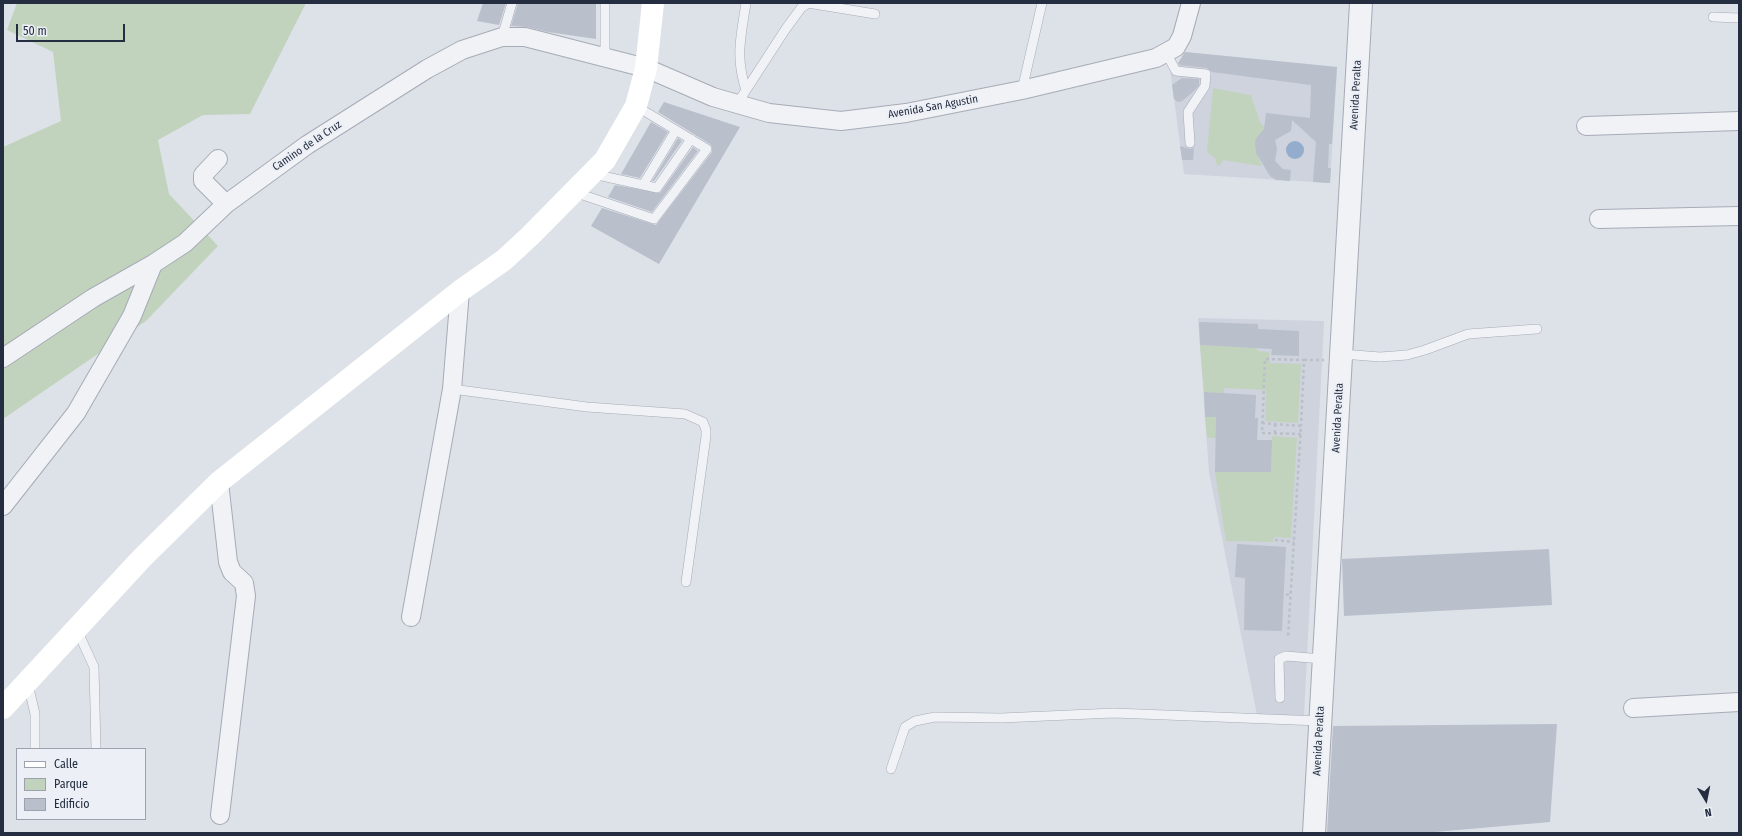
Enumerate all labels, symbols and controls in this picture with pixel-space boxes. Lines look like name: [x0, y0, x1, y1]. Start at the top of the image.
scale bar: [18, 16, 127, 42]
text: 50 m: [23, 24, 47, 38]
street label: Avenida Peralta: [1348, 60, 1364, 130]
street label: Avenida San Agustin: [887, 93, 979, 121]
street label: Camino de la Cruz: [270, 118, 344, 174]
street label: Avenida Peralta: [1330, 383, 1346, 453]
street label: Avenida Peralta: [1311, 706, 1327, 776]
legend: [16, 748, 146, 820]
text: Calle: [54, 757, 78, 771]
text: Parque: [54, 777, 88, 791]
north arrow: [1686, 780, 1726, 820]
text: Edificio: [54, 797, 90, 811]
text: N: [1704, 805, 1713, 819]

